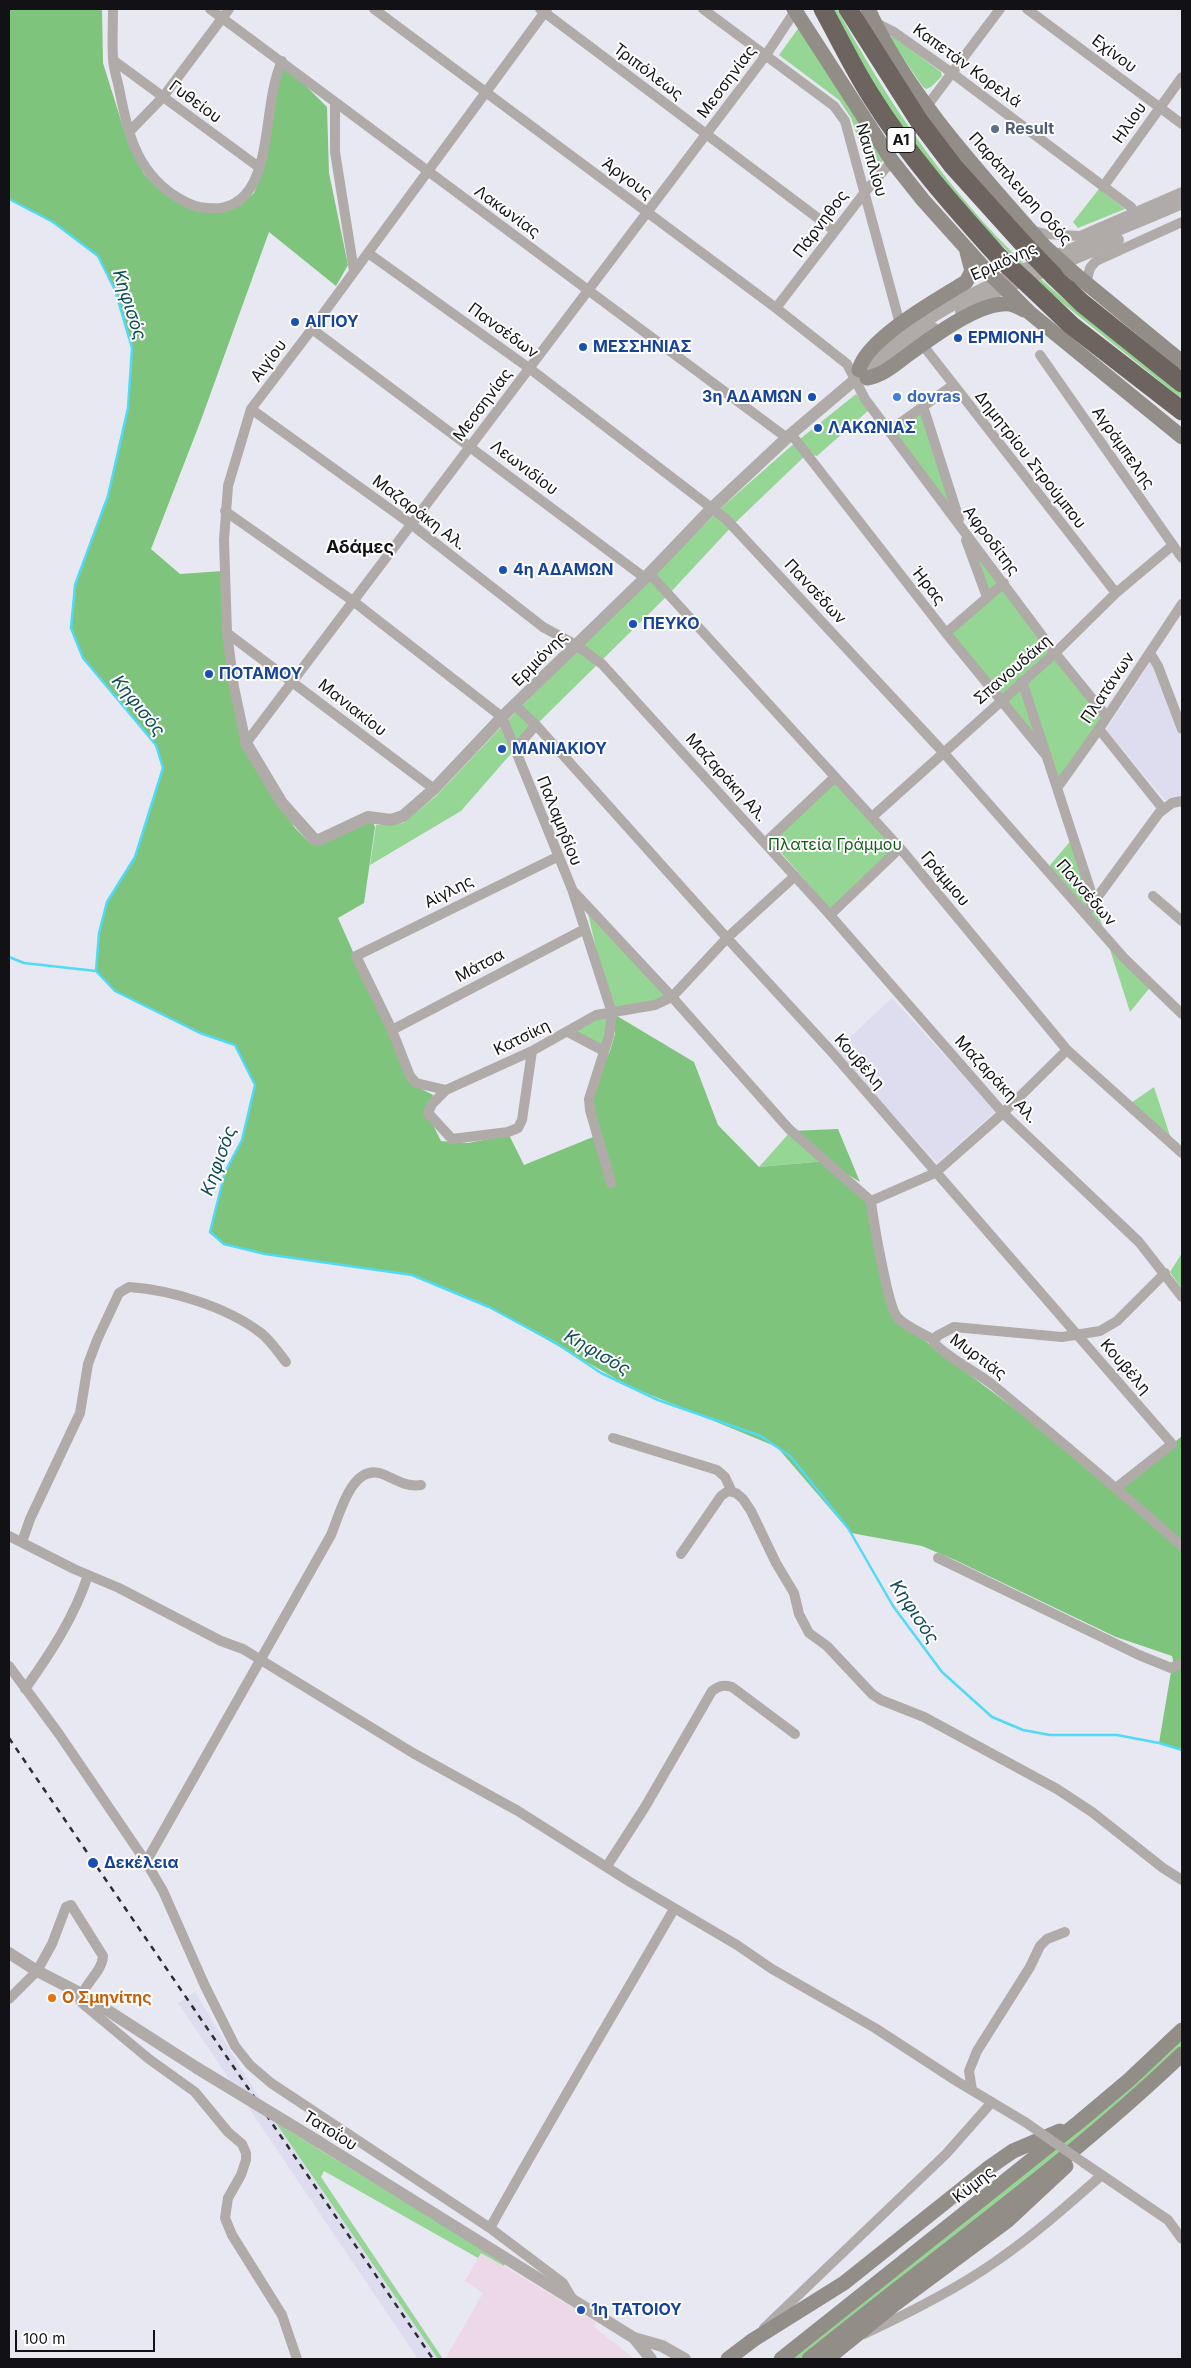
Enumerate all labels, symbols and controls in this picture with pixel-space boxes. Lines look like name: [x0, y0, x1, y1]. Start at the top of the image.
street label: Καπετάν Κορελά: [909, 20, 1025, 112]
street label: Εχίνου: [1088, 31, 1140, 77]
street label: Τριπόλεως: [609, 40, 687, 104]
street label: Μεσσηνίας: [693, 42, 761, 122]
street label: Γυθείου: [165, 77, 225, 127]
street label: Ηλίου: [1109, 99, 1151, 147]
place label: Result: [1005, 119, 1054, 139]
street label: Ναυπλίου: [851, 121, 891, 199]
marker: Result: [989, 123, 1001, 135]
road number: Α1: [887, 128, 915, 152]
street label: Παράπλευρη Οδός: [964, 129, 1076, 249]
street label: Άργους: [598, 154, 656, 204]
street label: Λακωνίας: [470, 182, 544, 242]
street label: Πάρνηθος: [789, 186, 853, 262]
street label: Ερμιόνης: [968, 239, 1040, 285]
water label: Κηφισός: [107, 267, 151, 343]
street label: Πανσέδων: [464, 299, 542, 363]
place label: ΑΙΓΙΟΥ: [305, 312, 359, 332]
marker: ΑΙΓΙΟΥ: [289, 316, 301, 328]
place label: ΕΡΜΙΟΝΗ: [968, 328, 1044, 348]
marker: ΕΡΜΙΟΝΗ: [952, 332, 964, 344]
street label: Αιγίου: [247, 336, 291, 386]
place label: ΜΕΣΣΗΝΙΑΣ: [593, 337, 691, 357]
marker: ΜΕΣΣΗΝΙΑΣ: [577, 341, 589, 353]
street label: Μεσσηνίας: [449, 365, 517, 445]
place label: 3η ΑΔΑΜΩΝ: [702, 387, 802, 407]
place label: dovras: [907, 387, 961, 407]
street label: Δημητρίου Στρούμπου: [970, 387, 1090, 533]
marker: 3η ΑΔΑΜΩΝ: [806, 391, 818, 403]
marker: dovras: [891, 391, 903, 403]
street label: Αγράμπελης: [1088, 403, 1158, 493]
place label: ΛΑΚΩΝΙΑΣ: [828, 418, 916, 438]
marker: ΛΑΚΩΝΙΑΣ: [812, 422, 824, 434]
street label: Λεωνιδίου: [487, 437, 561, 499]
street label: Μαζαράκη Αλ.: [368, 471, 470, 555]
street label: Αφροδίτης: [959, 502, 1023, 580]
district label: Αδάμες: [326, 537, 394, 559]
street label: Πανσέδων: [780, 556, 850, 628]
place label: 4η ΑΔΑΜΩΝ: [513, 560, 613, 580]
street label: Ήρας: [907, 563, 949, 609]
marker: 4η ΑΔΑΜΩΝ: [497, 564, 509, 576]
place label: ΠΕΥΚΟ: [643, 614, 700, 634]
marker: ΠΕΥΚΟ: [627, 618, 639, 630]
street label: Ερμιόνης: [508, 627, 572, 691]
street label: Σπανουδάκη: [970, 631, 1056, 709]
street label: Πλατάνων: [1077, 649, 1139, 727]
place label: ΠΟΤΑΜΟΥ: [219, 664, 302, 684]
marker: ΠΟΤΑΜΟΥ: [203, 668, 215, 680]
water label: Κηφισός: [107, 671, 169, 741]
street label: Μανιακίου: [314, 675, 390, 741]
street label: Μαζαράκη Αλ.: [681, 730, 771, 826]
place label: ΜΑΝΙΑΚΙΟΥ: [512, 739, 607, 759]
marker: ΜΑΝΙΑΚΙΟΥ: [496, 743, 508, 755]
street label: Παλαμηδίου: [532, 773, 586, 869]
park label: Πλατεία Γράμμου: [768, 835, 902, 855]
street label: Γράμμου: [917, 848, 973, 910]
street label: Πανσέδων: [1052, 856, 1120, 930]
street label: Αίγλης: [421, 871, 477, 913]
street label: Μάτσα: [452, 945, 508, 987]
street label: Κατσίκη: [491, 1016, 553, 1060]
street label: Κουβέλη: [830, 1030, 888, 1094]
street label: Μαζαράκη Αλ.: [951, 1032, 1041, 1128]
water label: Κηφισός: [196, 1123, 242, 1199]
water label: Κηφισός: [560, 1325, 634, 1381]
street label: Μυρτιάς: [946, 1330, 1010, 1384]
street label: Κουβέλη: [1096, 1335, 1154, 1399]
water label: Κηφισός: [885, 1576, 943, 1648]
place label: Δεκέλεια: [104, 1853, 179, 1873]
marker: Δεκέλεια: [86, 1856, 100, 1870]
place label: Ο Σμηνίτης: [62, 1988, 152, 2008]
marker: Ο Σμηνίτης: [46, 1992, 58, 2004]
street label: Τατοΐου: [299, 2107, 361, 2155]
street label: Κύμης: [949, 2163, 999, 2207]
place label: 1η ΤΑΤΟΙΟΥ: [591, 2300, 682, 2320]
marker: 1η ΤΑΤΟΙΟΥ: [575, 2304, 587, 2316]
scale bar: [18, 2320, 158, 2352]
text: 100 m: [23, 2329, 65, 2348]

